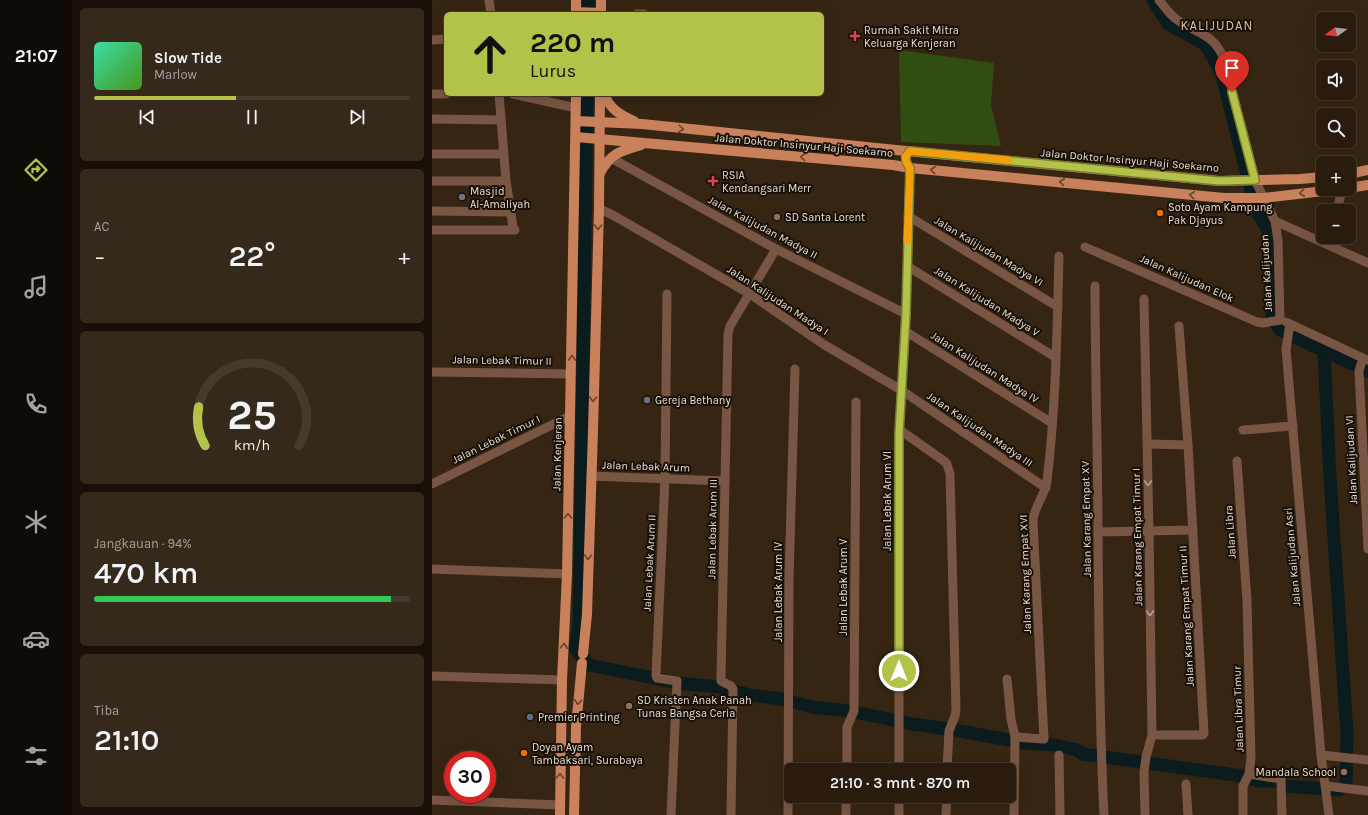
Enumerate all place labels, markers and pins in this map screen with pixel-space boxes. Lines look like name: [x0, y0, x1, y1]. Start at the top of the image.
place label: Rumah Sakit Mitra Keluarga Kenjeran: [864, 24, 959, 50]
marker: Rumah Sakit Mitra Keluarga Kenjeran: [849, 30, 861, 42]
pin: [1215, 51, 1249, 92]
place label: RSIA Kendangsari Merr: [722, 169, 811, 195]
marker: RSIA Kendangsari Merr: [707, 175, 719, 187]
place label: Masjid Al-Amaliyah: [470, 185, 530, 211]
marker: Masjid Al-Amaliyah: [457, 192, 467, 202]
place label: Soto Ayam Kampung Pak Djayus: [1168, 201, 1273, 227]
marker: Soto Ayam Kampung Pak Djayus: [1155, 208, 1165, 218]
place label: SD Santa Lorent: [785, 211, 865, 224]
marker: SD Santa Lorent: [772, 212, 782, 222]
place label: Gereja Bethany: [655, 394, 731, 407]
marker: Gereja Bethany: [642, 395, 652, 405]
place label: SD Kristen Anak Panah Tunas Bangsa Ceria: [637, 694, 752, 720]
marker: SD Kristen Anak Panah Tunas Bangsa Ceria: [624, 701, 634, 711]
place label: Premier Printing: [538, 711, 621, 724]
marker: Premier Printing: [525, 712, 535, 722]
place label: Doyan Ayam Tambaksari, Surabaya: [532, 741, 643, 767]
marker: Doyan Ayam Tambaksari, Surabaya: [519, 748, 529, 758]
place label: Mandala School: [1256, 766, 1336, 779]
marker: Mandala School: [1339, 767, 1349, 777]

